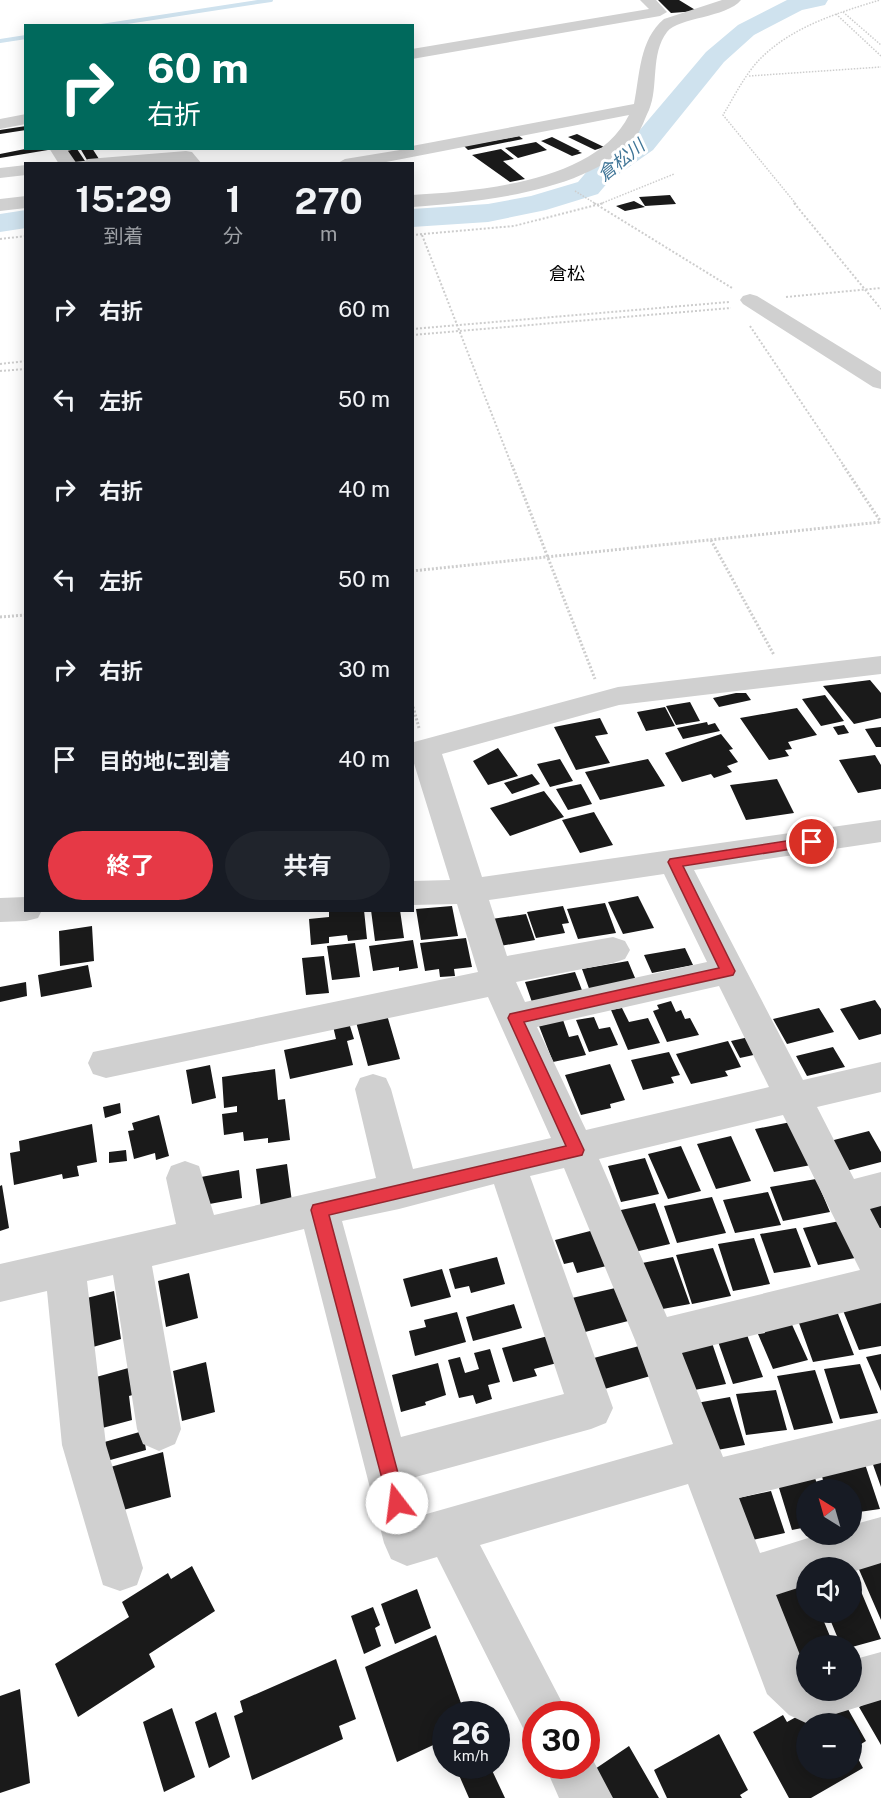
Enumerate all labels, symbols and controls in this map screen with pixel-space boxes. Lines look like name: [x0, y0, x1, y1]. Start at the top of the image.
text: 60 m: [147, 43, 249, 92]
icon: right: [48, 48, 126, 126]
text: 右折: [147, 98, 201, 130]
water label: 倉松川: [593, 134, 650, 185]
text: 15:29: [75, 178, 172, 220]
text: 1: [226, 178, 241, 220]
text: 270: [294, 180, 363, 222]
text: m: [320, 222, 337, 246]
text: 到着: [104, 224, 144, 248]
text: 分: [223, 224, 243, 248]
district label: 倉松: [549, 263, 585, 284]
icon: right: [48, 293, 81, 326]
text: 60 m: [339, 296, 390, 322]
text: 右折: [99, 298, 143, 324]
icon: left: [48, 383, 81, 416]
text: 50 m: [338, 386, 390, 412]
text: 左折: [99, 388, 143, 414]
icon: right: [48, 473, 81, 506]
text: 40 m: [338, 476, 390, 502]
text: 右折: [99, 478, 143, 504]
icon: left: [48, 563, 81, 596]
text: 50 m: [338, 566, 390, 592]
text: 左折: [99, 568, 143, 594]
icon: right: [48, 653, 81, 686]
text: 30 m: [338, 656, 390, 682]
text: 右折: [99, 658, 143, 684]
icon: arrive: [48, 743, 81, 776]
text: 40 m: [338, 746, 390, 772]
text: 目的地に到着: [99, 748, 231, 774]
pin: [786, 816, 837, 867]
icon: arrive: [795, 825, 828, 858]
button: 終了: [48, 831, 213, 900]
button: 共有: [225, 831, 390, 900]
position arrow: [365, 1471, 429, 1535]
north arrow: [796, 1479, 862, 1545]
map controls: [796, 1479, 862, 1779]
button: sound: [796, 1557, 862, 1623]
button: +: [796, 1635, 862, 1701]
speed limit sign: 30: [522, 1701, 600, 1779]
button: −: [796, 1713, 862, 1779]
text: 26: [452, 1715, 490, 1751]
text: km/h: [453, 1747, 489, 1764]

